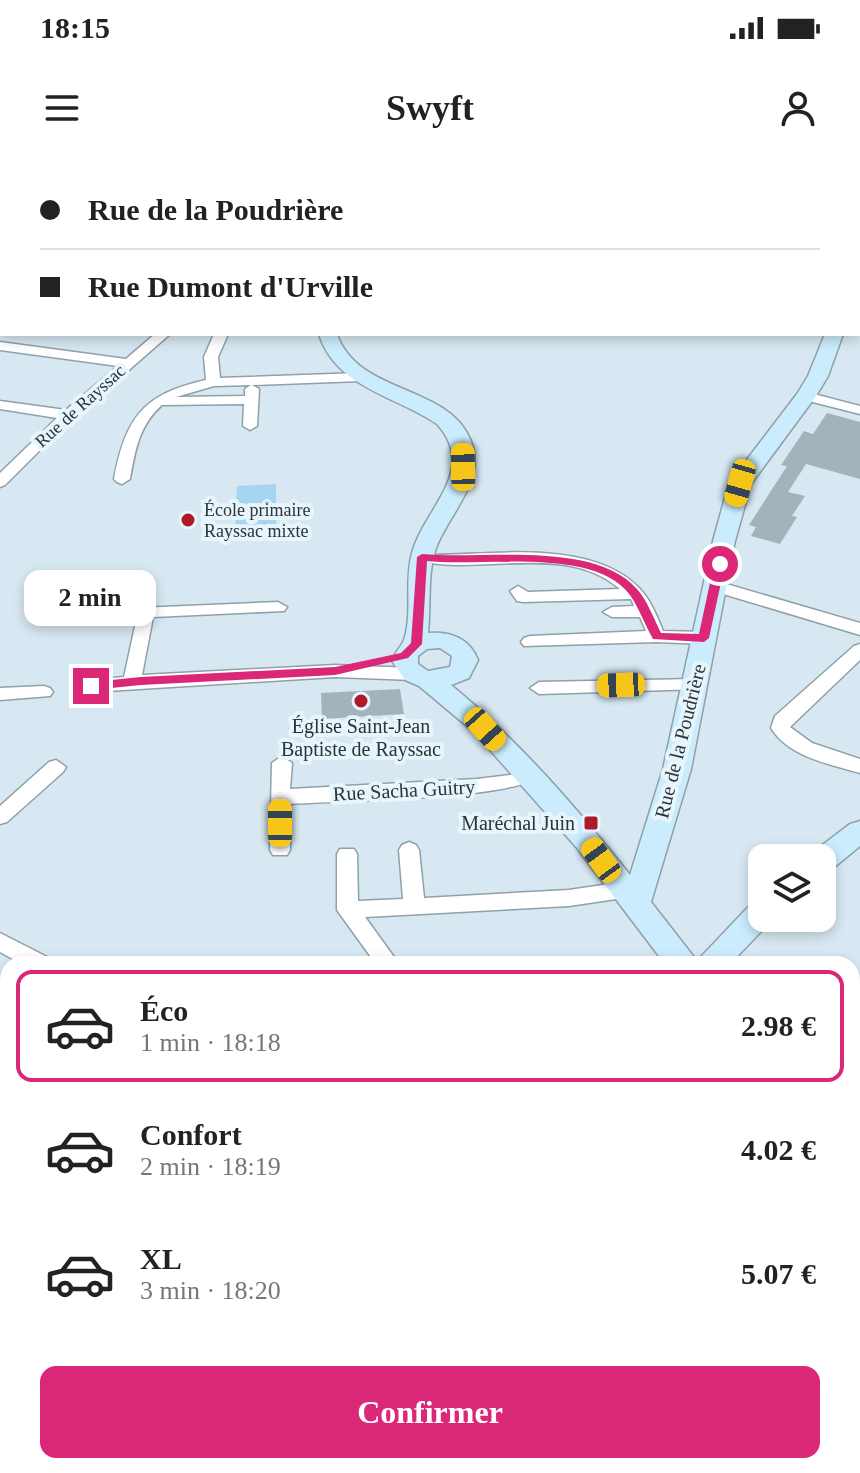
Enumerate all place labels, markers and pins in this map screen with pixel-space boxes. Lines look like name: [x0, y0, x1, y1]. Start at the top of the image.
place label: École primaire Rayssac mixte: [204, 499, 310, 541]
marker: École primaire Rayssac mixte: [179, 511, 197, 529]
marker: Église Saint-Jean Baptiste de Rayssac: [352, 692, 370, 710]
place label: Église Saint-Jean Baptiste de Rayssac: [281, 715, 441, 761]
place label: Maréchal Juin: [461, 812, 575, 834]
marker: Maréchal Juin: [582, 814, 600, 832]

